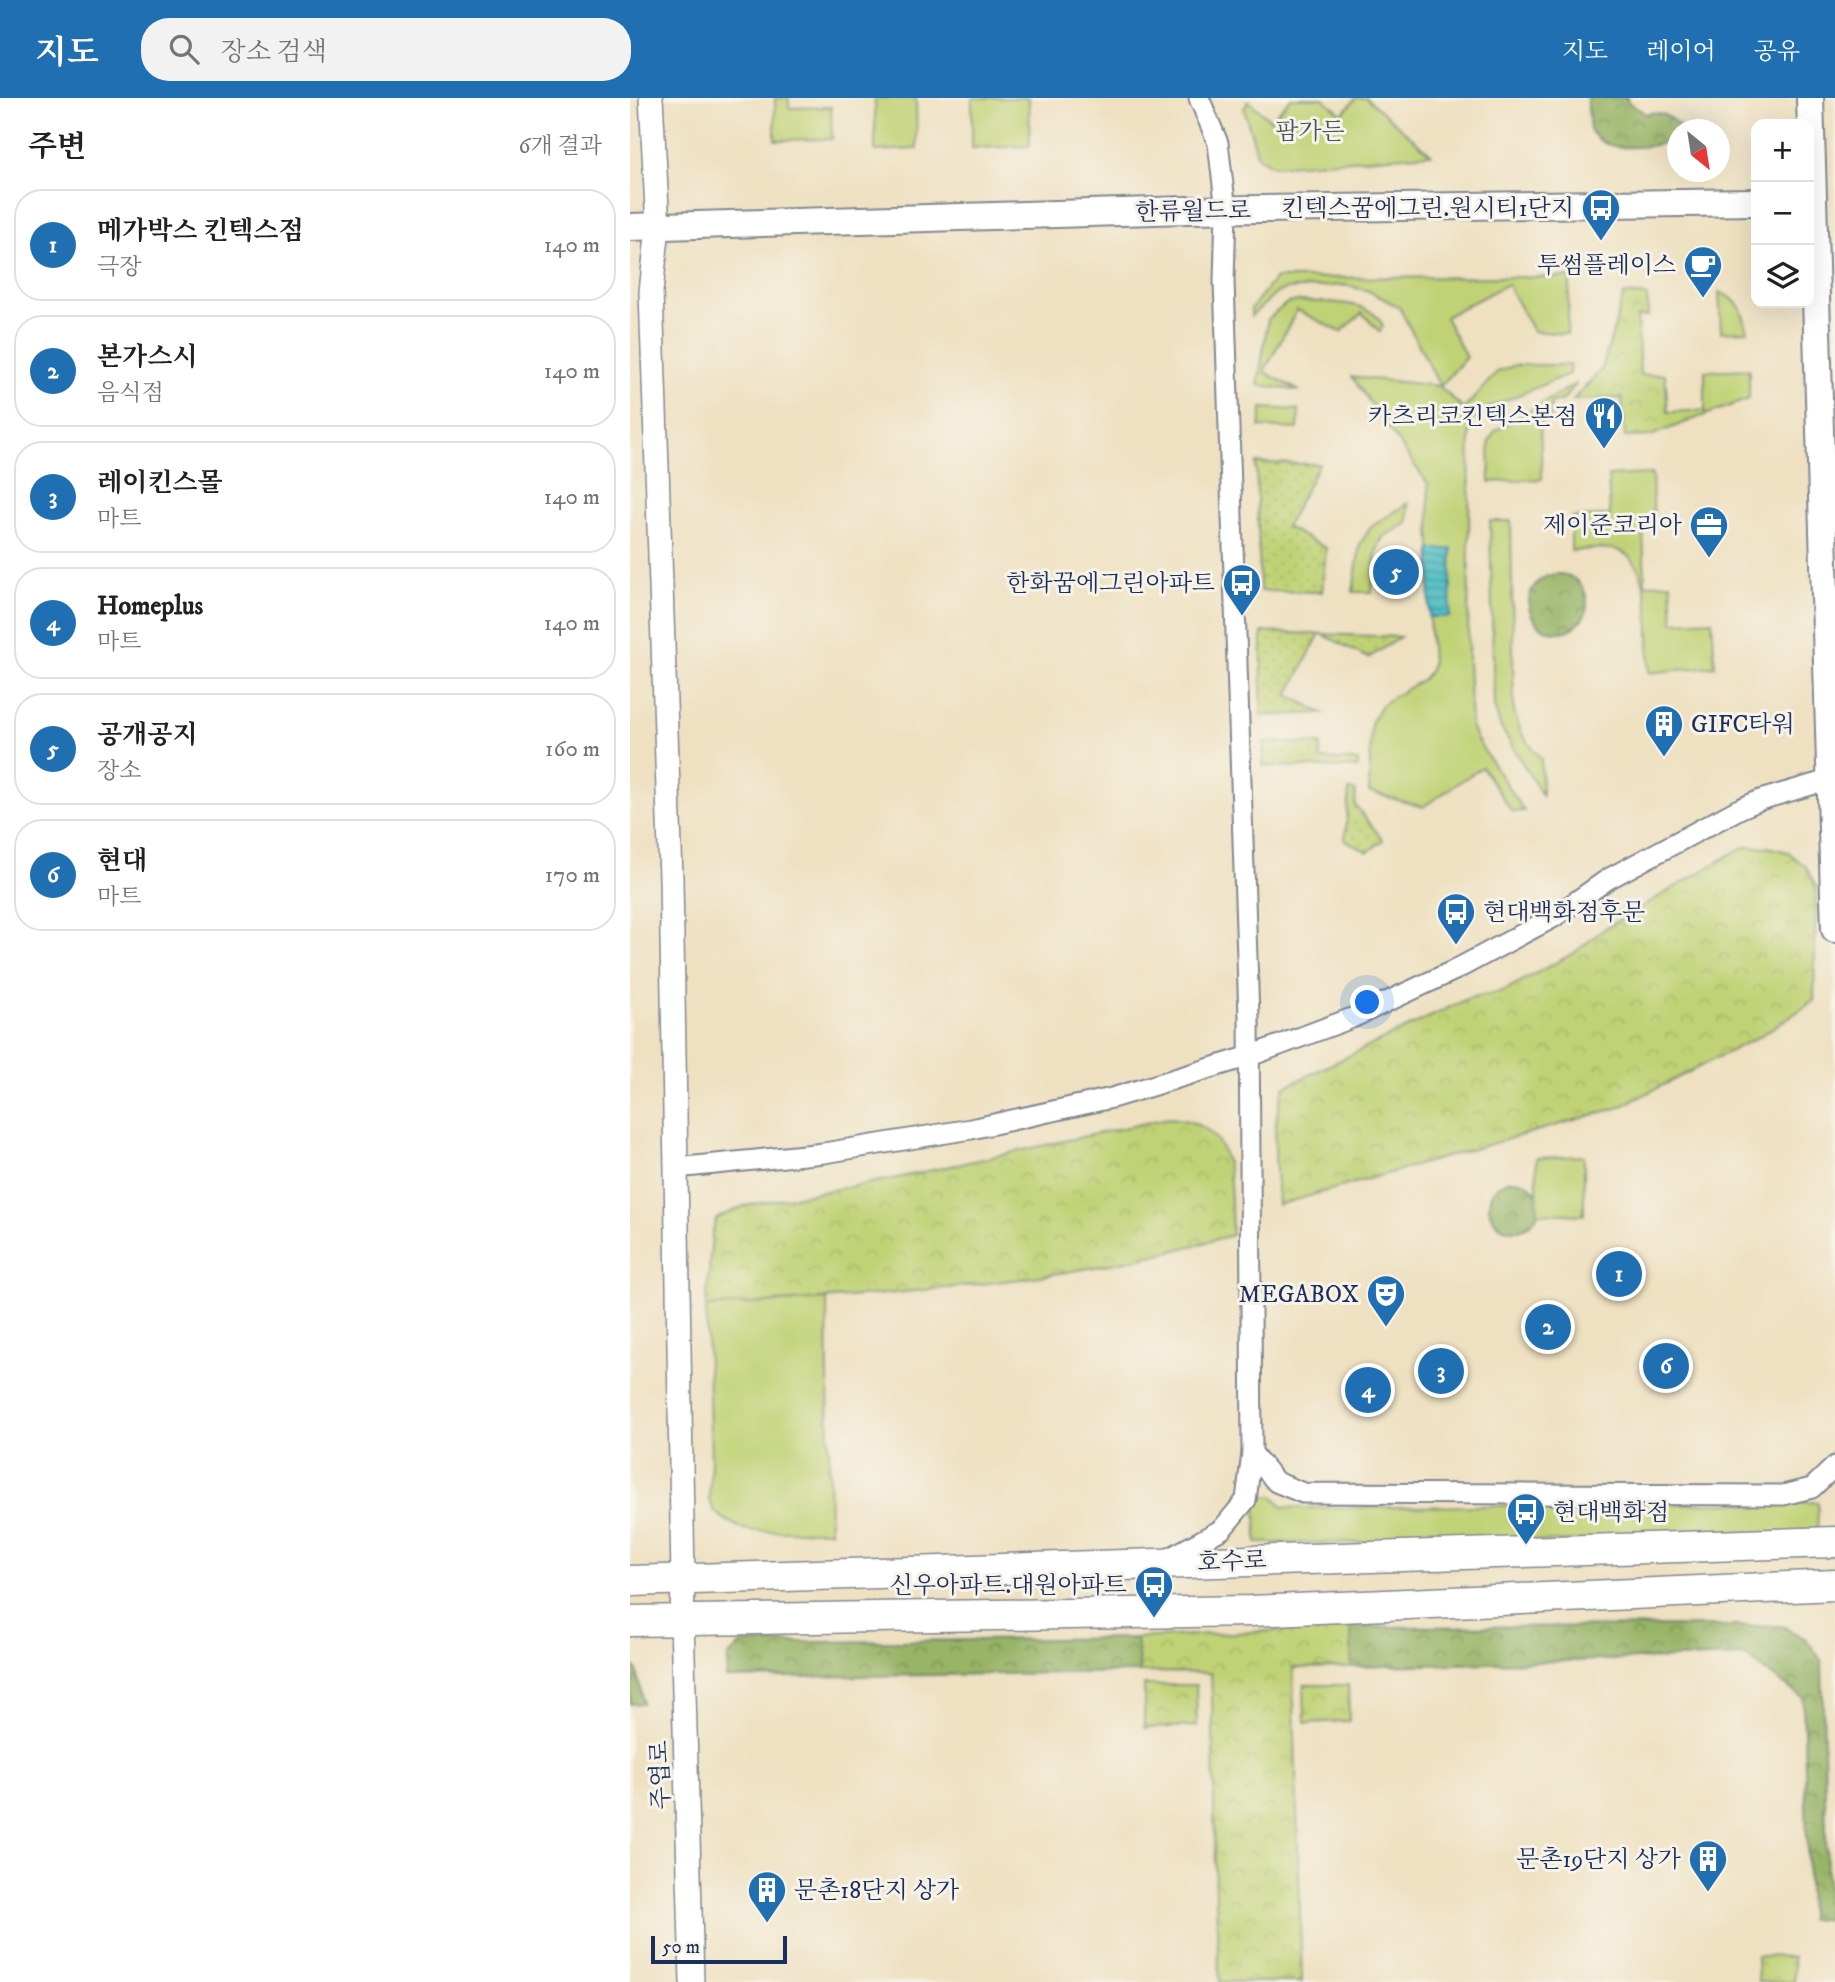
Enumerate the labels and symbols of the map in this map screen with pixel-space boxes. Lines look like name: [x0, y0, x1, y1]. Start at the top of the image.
park label: 팜가든: [1275, 117, 1345, 147]
north arrow: [1667, 119, 1730, 182]
bus stop icon: 킨텍스꿈에그린.원시티1단지: [1580, 187, 1622, 242]
place label: 킨텍스꿈에그린.원시티1단지: [1281, 194, 1574, 224]
street label: 한류월드로: [1135, 196, 1251, 228]
cafe icon: 투썸플레이스: [1682, 244, 1724, 299]
place label: 투썸플레이스: [1537, 251, 1676, 281]
restaurant icon: 카츠리코킨텍스본점: [1583, 395, 1625, 450]
place label: 카츠리코킨텍스본점: [1368, 402, 1577, 432]
office icon: 제이준코리아: [1688, 504, 1730, 559]
place label: 제이준코리아: [1543, 511, 1682, 541]
pin: 5: [1373, 546, 1419, 598]
bus stop icon: 한화꿈에그린아파트: [1221, 562, 1263, 617]
place label: 한화꿈에그린아파트: [1006, 569, 1215, 599]
building icon: GIFC타워: [1643, 703, 1685, 758]
place label: GIFC타워: [1691, 710, 1795, 740]
bus stop icon: 현대백화점후문: [1435, 891, 1477, 946]
place label: 현대백화점후문: [1483, 898, 1645, 928]
your location: [1350, 985, 1384, 1019]
pin: 1: [1596, 1248, 1642, 1300]
theatre icon: MEGABOX: [1365, 1273, 1407, 1328]
place label: MEGABOX: [1239, 1280, 1359, 1310]
pin: 2: [1525, 1301, 1571, 1353]
pin: 6: [1643, 1340, 1689, 1392]
pin: 3: [1418, 1345, 1464, 1397]
pin: 4: [1345, 1364, 1391, 1416]
bus stop icon: 현대백화점: [1505, 1491, 1547, 1546]
place label: 현대백화점: [1553, 1498, 1669, 1528]
street label: 호수로: [1197, 1546, 1267, 1578]
bus stop icon: 신우아파트.대원아파트: [1133, 1564, 1175, 1619]
place label: 신우아파트.대원아파트: [889, 1571, 1127, 1601]
street label: 주엽로: [645, 1740, 677, 1810]
building icon: 문촌19단지 상가: [1687, 1838, 1729, 1893]
place label: 문촌19단지 상가: [1516, 1845, 1681, 1875]
building icon: 문촌18단지 상가: [746, 1869, 788, 1924]
place label: 문촌18단지 상가: [794, 1876, 959, 1906]
scale bar: [651, 1933, 788, 1965]

